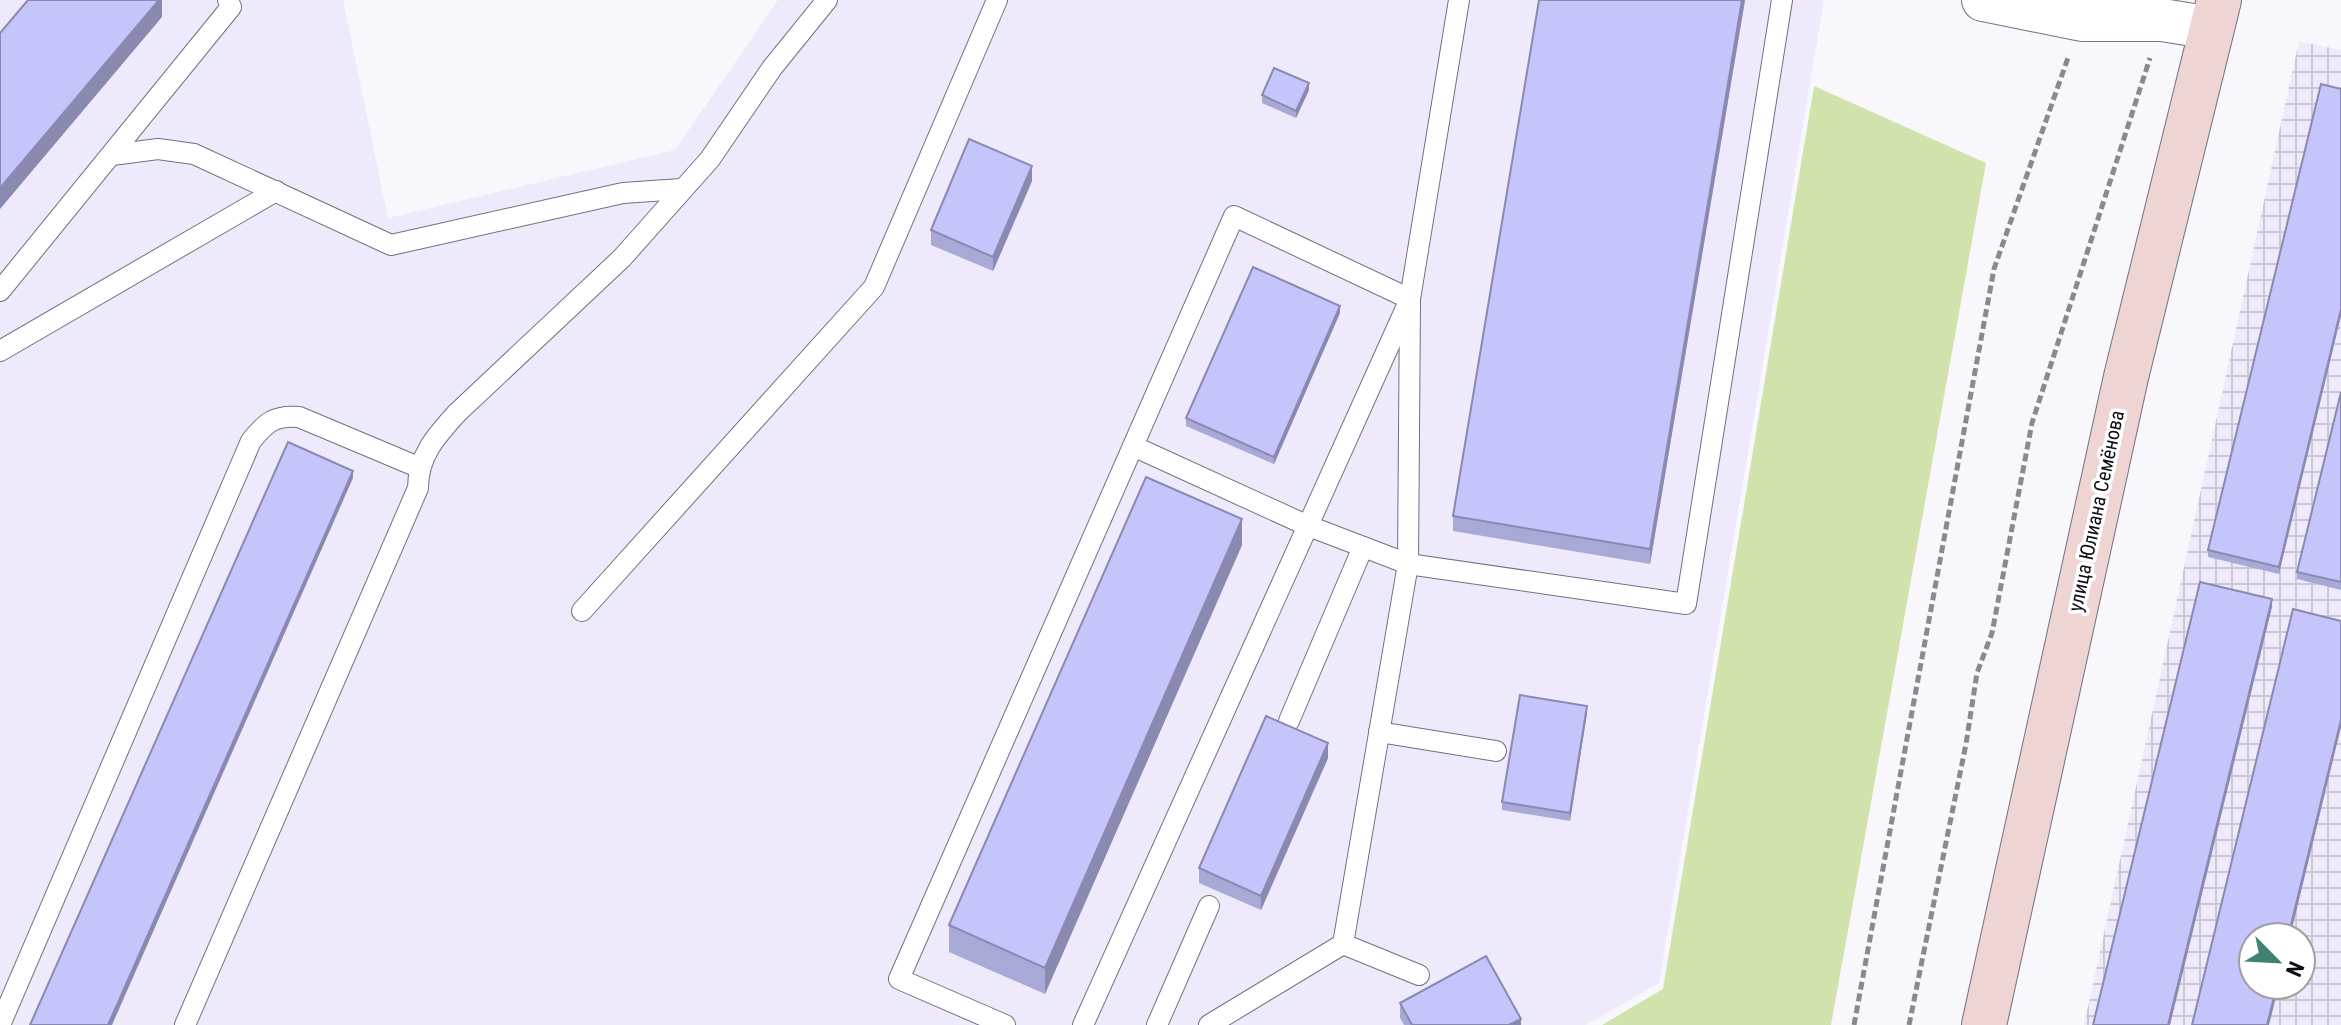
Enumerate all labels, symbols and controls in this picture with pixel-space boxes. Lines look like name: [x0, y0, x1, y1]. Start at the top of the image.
street label: улица Юлиана Семёнова: [2063, 408, 2129, 614]
north arrow: [2237, 921, 2317, 1001]
text: N: [2281, 958, 2309, 980]

